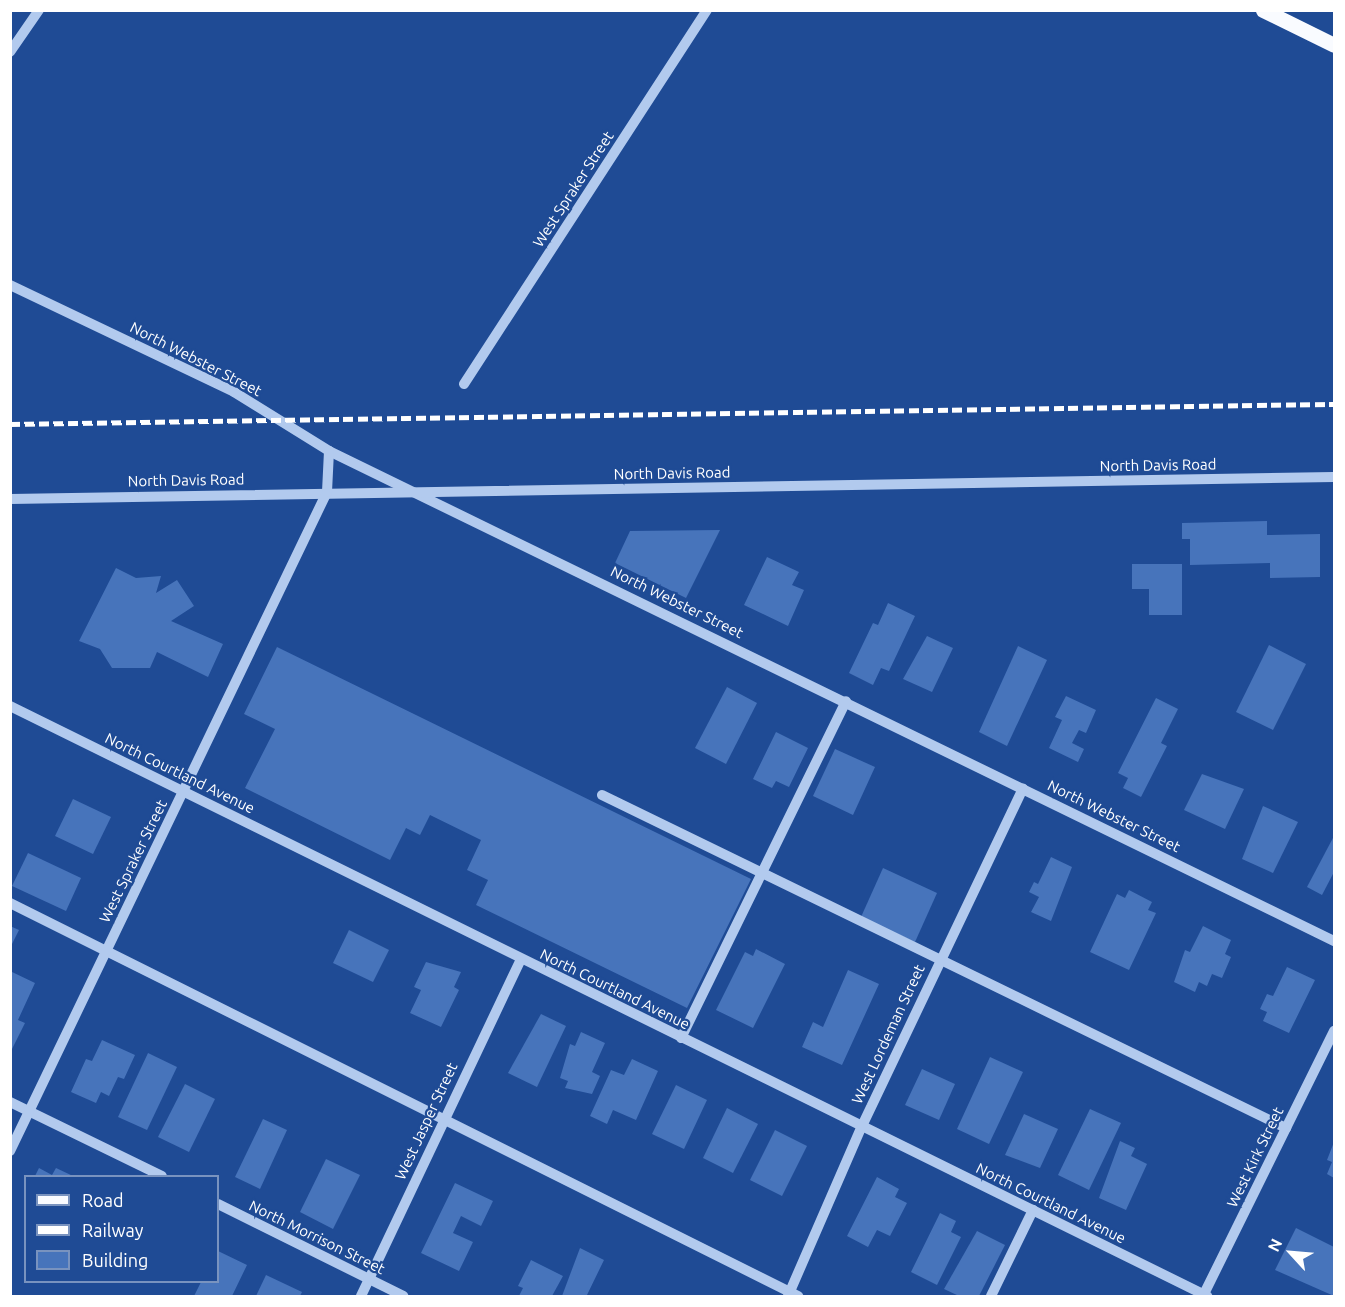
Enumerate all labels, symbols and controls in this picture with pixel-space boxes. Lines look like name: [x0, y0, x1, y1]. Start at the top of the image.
street label: West Spraker Street: [529, 128, 617, 250]
street label: North Webster Street: [127, 318, 265, 400]
street label: North Davis Road: [1099, 455, 1217, 475]
street label: North Davis Road: [613, 463, 731, 483]
street label: North Davis Road: [127, 470, 245, 490]
street label: North Webster Street: [608, 562, 746, 642]
street label: North Courtland Avenue: [102, 729, 258, 817]
street label: North Webster Street: [1045, 776, 1183, 856]
street label: West Spraker Street: [95, 797, 171, 925]
street label: North Courtland Avenue: [537, 945, 693, 1033]
street label: West Lordeman Street: [848, 962, 928, 1106]
street label: West Jasper Street: [391, 1059, 461, 1183]
street label: West Kirk Street: [1223, 1104, 1287, 1210]
street label: North Courtland Avenue: [973, 1159, 1129, 1247]
legend: [24, 1175, 219, 1283]
text: Road: [82, 1190, 124, 1210]
street label: North Morrison Street: [246, 1196, 388, 1278]
text: Railway: [82, 1220, 143, 1240]
north arrow: [1261, 1223, 1321, 1283]
text: N: [1264, 1236, 1286, 1254]
text: Building: [82, 1250, 148, 1270]

